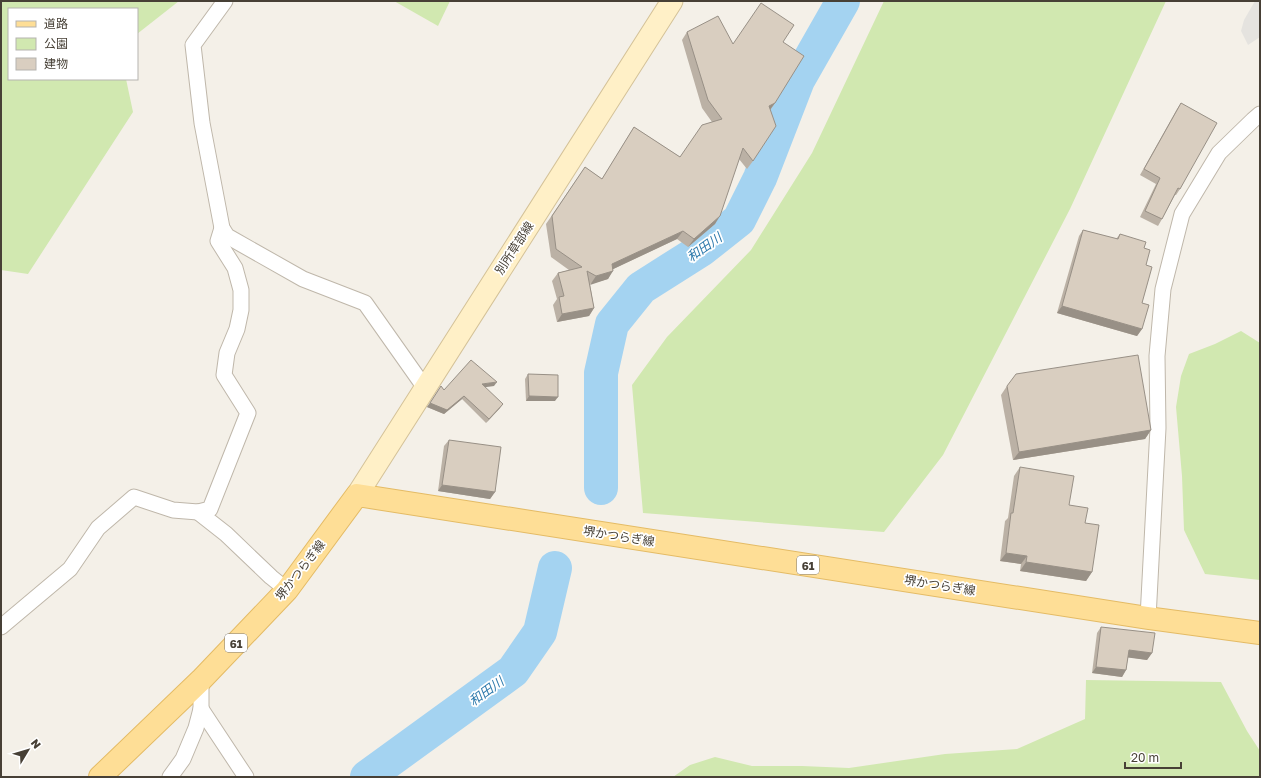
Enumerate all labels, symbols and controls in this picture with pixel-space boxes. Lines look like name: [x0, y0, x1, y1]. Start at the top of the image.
legend: [8, 8, 138, 80]
text: 道路: [44, 16, 68, 31]
text: 公園: [44, 36, 68, 51]
text: 建物: [44, 56, 68, 71]
street label: 別所草部線: [491, 219, 537, 277]
water label: 和田川: [683, 228, 726, 265]
street label: 堺かつらぎ線: [582, 523, 656, 549]
street label: 堺かつらぎ線: [272, 537, 328, 603]
road number: 61: [797, 556, 819, 574]
street label: 堺かつらぎ線: [903, 572, 977, 598]
road number: 61: [225, 634, 247, 652]
water label: 和田川: [466, 672, 508, 709]
north arrow: [8, 730, 48, 770]
text: N: [29, 736, 44, 751]
scale bar: [1125, 744, 1181, 770]
text: 20 m: [1131, 750, 1159, 765]

